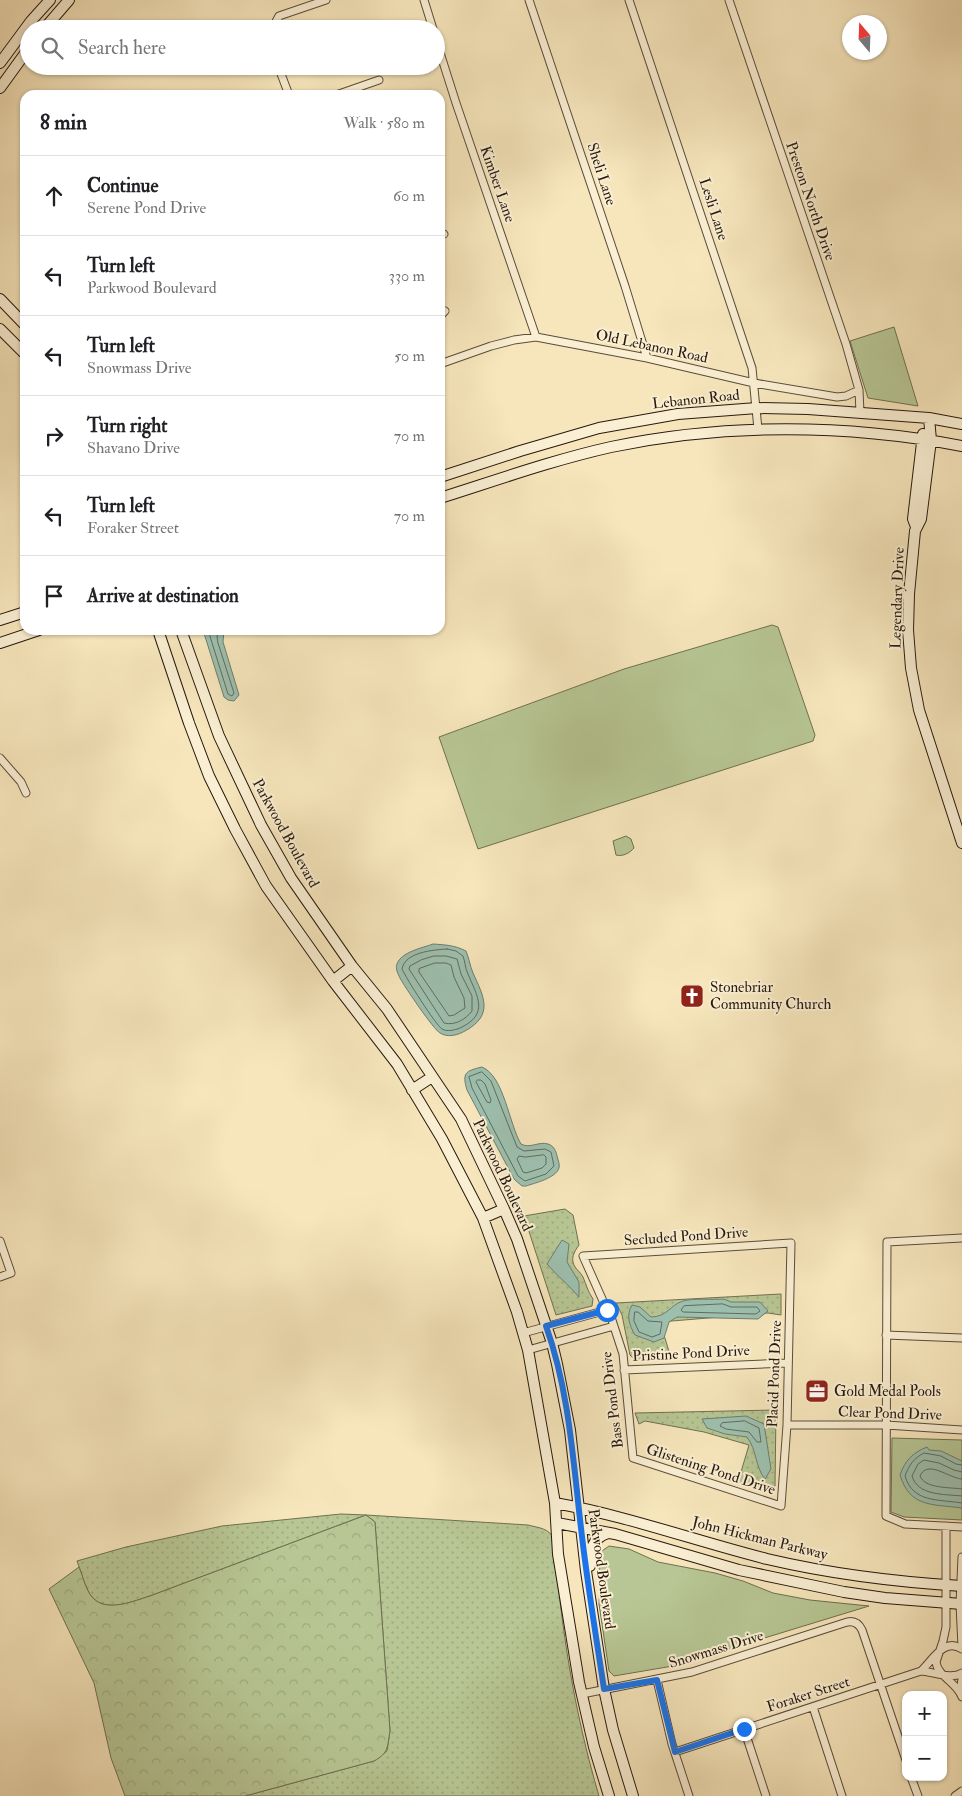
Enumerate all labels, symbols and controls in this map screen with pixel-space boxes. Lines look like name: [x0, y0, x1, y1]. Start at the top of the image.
north arrow: [842, 15, 887, 60]
search box: [20, 20, 445, 75]
icon: search: [38, 34, 66, 62]
text: Search here: [78, 36, 166, 60]
text: 8 min: [40, 109, 87, 136]
text: Walk · 580 m: [343, 113, 425, 133]
street label: Preston North Drive: [781, 139, 840, 263]
street label: Sheli Lane: [583, 141, 621, 208]
street label: Kimber Lane: [476, 144, 519, 225]
text: Continue: [87, 174, 158, 198]
street label: Lesli Lane: [695, 176, 732, 243]
icon: ahead: [40, 182, 68, 210]
text: 60 m: [393, 186, 425, 206]
text: Serene Pond Drive: [87, 198, 206, 218]
text: Turn left: [87, 254, 155, 278]
icon: left: [40, 262, 68, 290]
text: 330 m: [389, 266, 425, 286]
text: Parkwood Boulevard: [87, 278, 217, 298]
street label: Old Lebanon Road: [594, 325, 710, 368]
text: Turn left: [87, 334, 155, 358]
icon: left: [40, 342, 68, 370]
text: 50 m: [394, 346, 425, 366]
text: Snowmass Drive: [87, 358, 192, 378]
street label: Lebanon Road: [651, 385, 741, 414]
text: Turn right: [87, 414, 167, 438]
icon: right: [40, 422, 68, 450]
text: 70 m: [394, 426, 425, 446]
text: Shavano Drive: [87, 438, 180, 458]
text: Turn left: [87, 494, 155, 518]
icon: left: [40, 502, 68, 530]
text: 70 m: [394, 506, 425, 526]
text: Foraker Street: [87, 518, 179, 538]
street label: Legendary Drive: [886, 547, 909, 649]
icon: arrive: [40, 582, 68, 610]
text: Arrive at destination: [87, 584, 239, 608]
street label: Parkwood Boulevard: [248, 775, 324, 892]
place label: Stonebriar Community Church: [710, 978, 831, 1014]
church icon: Stonebriar Community Church: [679, 983, 705, 1009]
street label: Parkwood Boulevard: [468, 1116, 537, 1235]
street label: Secluded Pond Drive: [623, 1223, 749, 1250]
route start: [596, 1299, 619, 1322]
street label: Placid Pond Drive: [763, 1320, 786, 1428]
street label: Pristine Pond Drive: [632, 1341, 750, 1366]
street label: Bass Pond Drive: [597, 1350, 628, 1450]
office icon: Gold Medal Pools: [804, 1378, 830, 1404]
place label: Gold Medal Pools: [834, 1382, 941, 1401]
street label: Clear Pond Drive: [838, 1402, 942, 1425]
street label: Glistening Pond Drive: [644, 1440, 778, 1499]
street label: Parkwood Boulevard: [584, 1508, 619, 1631]
street label: John Hickman Parkway: [689, 1512, 830, 1566]
street label: Snowmass Drive: [667, 1626, 766, 1673]
street label: Foraker Street: [764, 1672, 852, 1717]
map controls: [902, 1691, 947, 1781]
button: +: [902, 1691, 947, 1736]
route end: [733, 1718, 756, 1741]
button: −: [902, 1736, 947, 1781]

